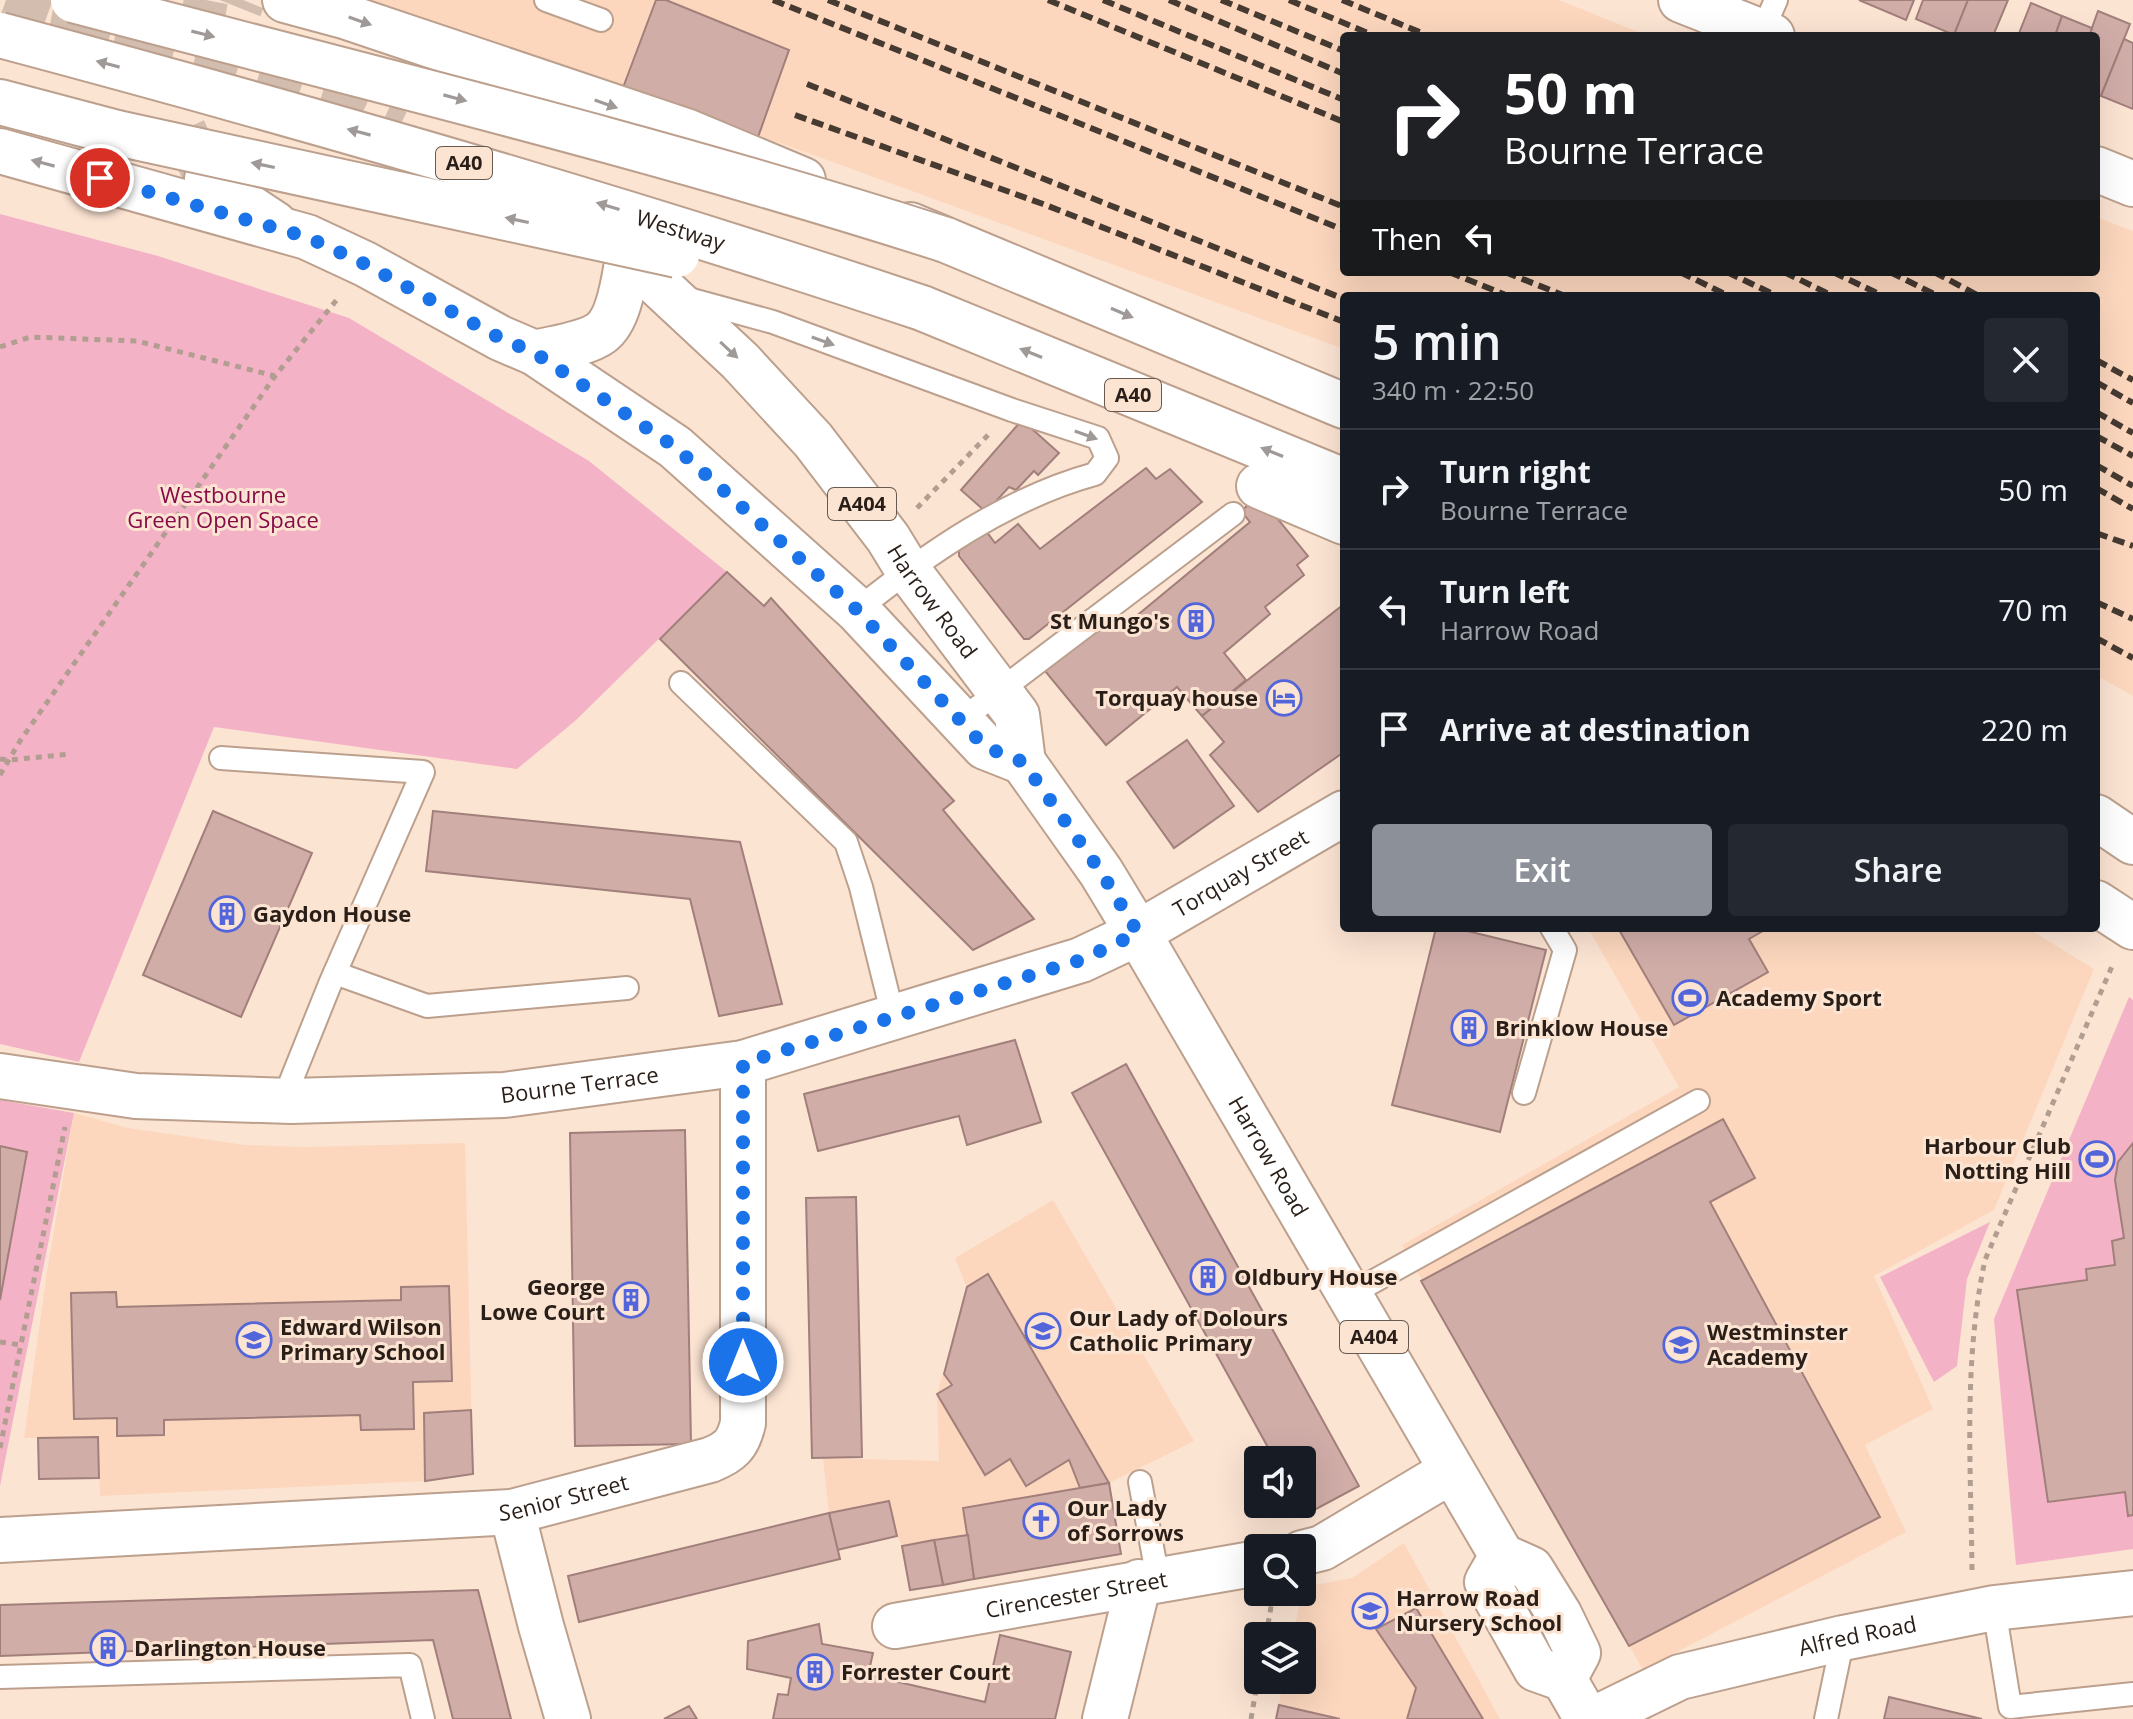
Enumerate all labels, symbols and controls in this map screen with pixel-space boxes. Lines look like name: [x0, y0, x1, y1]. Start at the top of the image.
one-way arrow: [348, 16, 372, 28]
one-way arrow: [191, 28, 216, 40]
text: 50 m: [1504, 54, 1638, 130]
one-way arrow: [96, 57, 121, 69]
icon: right: [1372, 64, 1476, 168]
one-way arrow: [442, 93, 467, 105]
one-way arrow: [595, 99, 619, 111]
one-way arrow: [346, 126, 371, 138]
text: Bourne Terrace: [1504, 126, 1764, 175]
pin: [66, 144, 134, 212]
road number: A40: [436, 147, 492, 179]
one-way arrow: [31, 156, 55, 169]
icon: arrive: [78, 156, 122, 200]
one-way arrow: [251, 158, 276, 171]
one-way arrow: [596, 200, 620, 212]
street label: Westway: [633, 201, 730, 257]
one-way arrow: [505, 213, 530, 226]
icon: left: [1458, 216, 1502, 260]
text: Then: [1372, 218, 1442, 259]
one-way arrow: [1110, 307, 1134, 320]
text: 5 min: [1372, 309, 1502, 374]
button: close: [1984, 318, 2068, 402]
one-way arrow: [811, 335, 835, 347]
one-way arrow: [719, 341, 738, 359]
one-way arrow: [1019, 346, 1043, 359]
text: 340 m · 22:50: [1372, 372, 1534, 408]
road number: A40: [1105, 379, 1161, 411]
one-way arrow: [1074, 429, 1098, 441]
one-way arrow: [1260, 445, 1284, 458]
text: Turn right: [1440, 451, 1591, 492]
icon: right: [1372, 467, 1416, 511]
text: 50 m: [1998, 469, 2068, 510]
park label: Westbourne Green Open Space: [127, 479, 319, 534]
road number: A404: [828, 488, 896, 520]
text: Bourne Terrace: [1440, 492, 1628, 528]
street label: Harrow Road: [881, 538, 985, 664]
text: Turn left: [1440, 571, 1570, 612]
icon: left: [1372, 587, 1416, 631]
text: 70 m: [1998, 589, 2068, 630]
building icon: St Mungo's: [1177, 602, 1215, 640]
place label: St Mungo's: [1050, 605, 1170, 635]
text: Harrow Road: [1440, 612, 1599, 648]
hotel icon: Torquay house: [1265, 679, 1303, 717]
place label: Torquay house: [1095, 682, 1258, 712]
icon: arrive: [1372, 707, 1416, 751]
text: Arrive at destination: [1440, 709, 1751, 750]
text: 220 m: [1981, 709, 2068, 750]
street label: Torquay Street: [1167, 821, 1313, 923]
button: Exit: [1372, 824, 1712, 916]
button: Share: [1728, 824, 2068, 916]
building icon: Gaydon House: [208, 895, 246, 933]
place label: Gaydon House: [253, 898, 411, 928]
sports icon: Academy Sport: [1671, 979, 1709, 1017]
place label: Academy Sport: [1716, 982, 1882, 1012]
building icon: Brinklow House: [1450, 1009, 1488, 1047]
place label: Brinklow House: [1495, 1012, 1668, 1042]
street label: Bourne Terrace: [499, 1058, 660, 1109]
street label: Harrow Road: [1222, 1090, 1316, 1222]
place label: Harbour Club Notting Hill: [1924, 1130, 2071, 1185]
sports icon: Harbour Club Notting Hill: [2078, 1140, 2116, 1178]
building icon: Oldbury House: [1189, 1258, 1227, 1296]
place label: Oldbury House: [1234, 1261, 1398, 1291]
place label: George Lowe Court: [480, 1271, 605, 1326]
building icon: George Lowe Court: [612, 1281, 650, 1319]
place label: Our Lady of Dolours Catholic Primary: [1069, 1302, 1288, 1357]
place label: Edward Wilson Primary School: [280, 1311, 445, 1366]
school or university icon: Our Lady of Dolours Catholic Primary: [1024, 1312, 1062, 1350]
place label: Westminster Academy: [1707, 1316, 1848, 1371]
position arrow: [701, 1320, 785, 1404]
school or university icon: Edward Wilson Primary School: [235, 1321, 273, 1359]
road number: A404: [1340, 1321, 1408, 1353]
school or university icon: Westminster Academy: [1662, 1326, 1700, 1364]
map controls: [1244, 1446, 1316, 1694]
button: sound: [1244, 1446, 1316, 1518]
street label: Senior Street: [498, 1466, 631, 1527]
place label: Our Lady of Sorrows: [1067, 1492, 1184, 1547]
church icon: Our Lady of Sorrows: [1022, 1502, 1060, 1540]
button: search: [1244, 1534, 1316, 1606]
street label: Cirencester Street: [983, 1563, 1170, 1624]
place label: Harrow Road Nursery School: [1396, 1582, 1562, 1637]
school or university icon: Harrow Road Nursery School: [1351, 1592, 1389, 1630]
street label: Alfred Road: [1795, 1608, 1919, 1662]
button: layers: [1244, 1622, 1316, 1694]
building icon: Darlington House: [89, 1629, 127, 1667]
place label: Darlington House: [134, 1632, 326, 1662]
building icon: Forrester Court: [796, 1653, 834, 1691]
place label: Forrester Court: [841, 1656, 1011, 1686]

